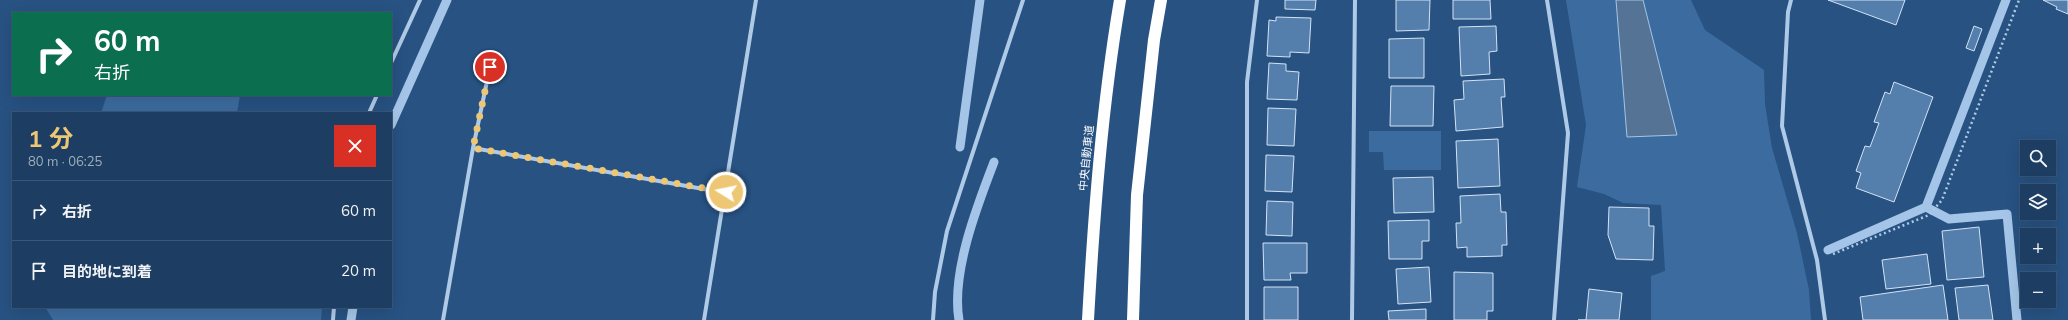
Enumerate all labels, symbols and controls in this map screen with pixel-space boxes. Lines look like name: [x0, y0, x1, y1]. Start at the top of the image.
text: 60 m: [94, 23, 160, 58]
icon: right: [28, 28, 80, 80]
pin: [473, 50, 507, 84]
icon: arrive: [479, 56, 501, 78]
text: 右折: [94, 61, 130, 84]
text: 1 分: [28, 123, 73, 153]
street label: 中央自動車道: [1076, 124, 1096, 192]
button: close: [334, 125, 376, 167]
map controls: [2020, 140, 2056, 308]
button: search: [2020, 140, 2056, 176]
text: 80 m · 06:25: [28, 153, 102, 169]
position arrow: [705, 171, 747, 213]
button: layers: [2020, 184, 2056, 220]
icon: right: [28, 200, 50, 222]
text: 60 m: [341, 201, 376, 220]
text: 右折: [62, 202, 92, 221]
button: +: [2020, 228, 2056, 264]
icon: arrive: [28, 260, 50, 282]
text: 20 m: [341, 261, 376, 280]
text: 目的地に到着: [62, 262, 152, 281]
button: −: [2020, 272, 2056, 308]

